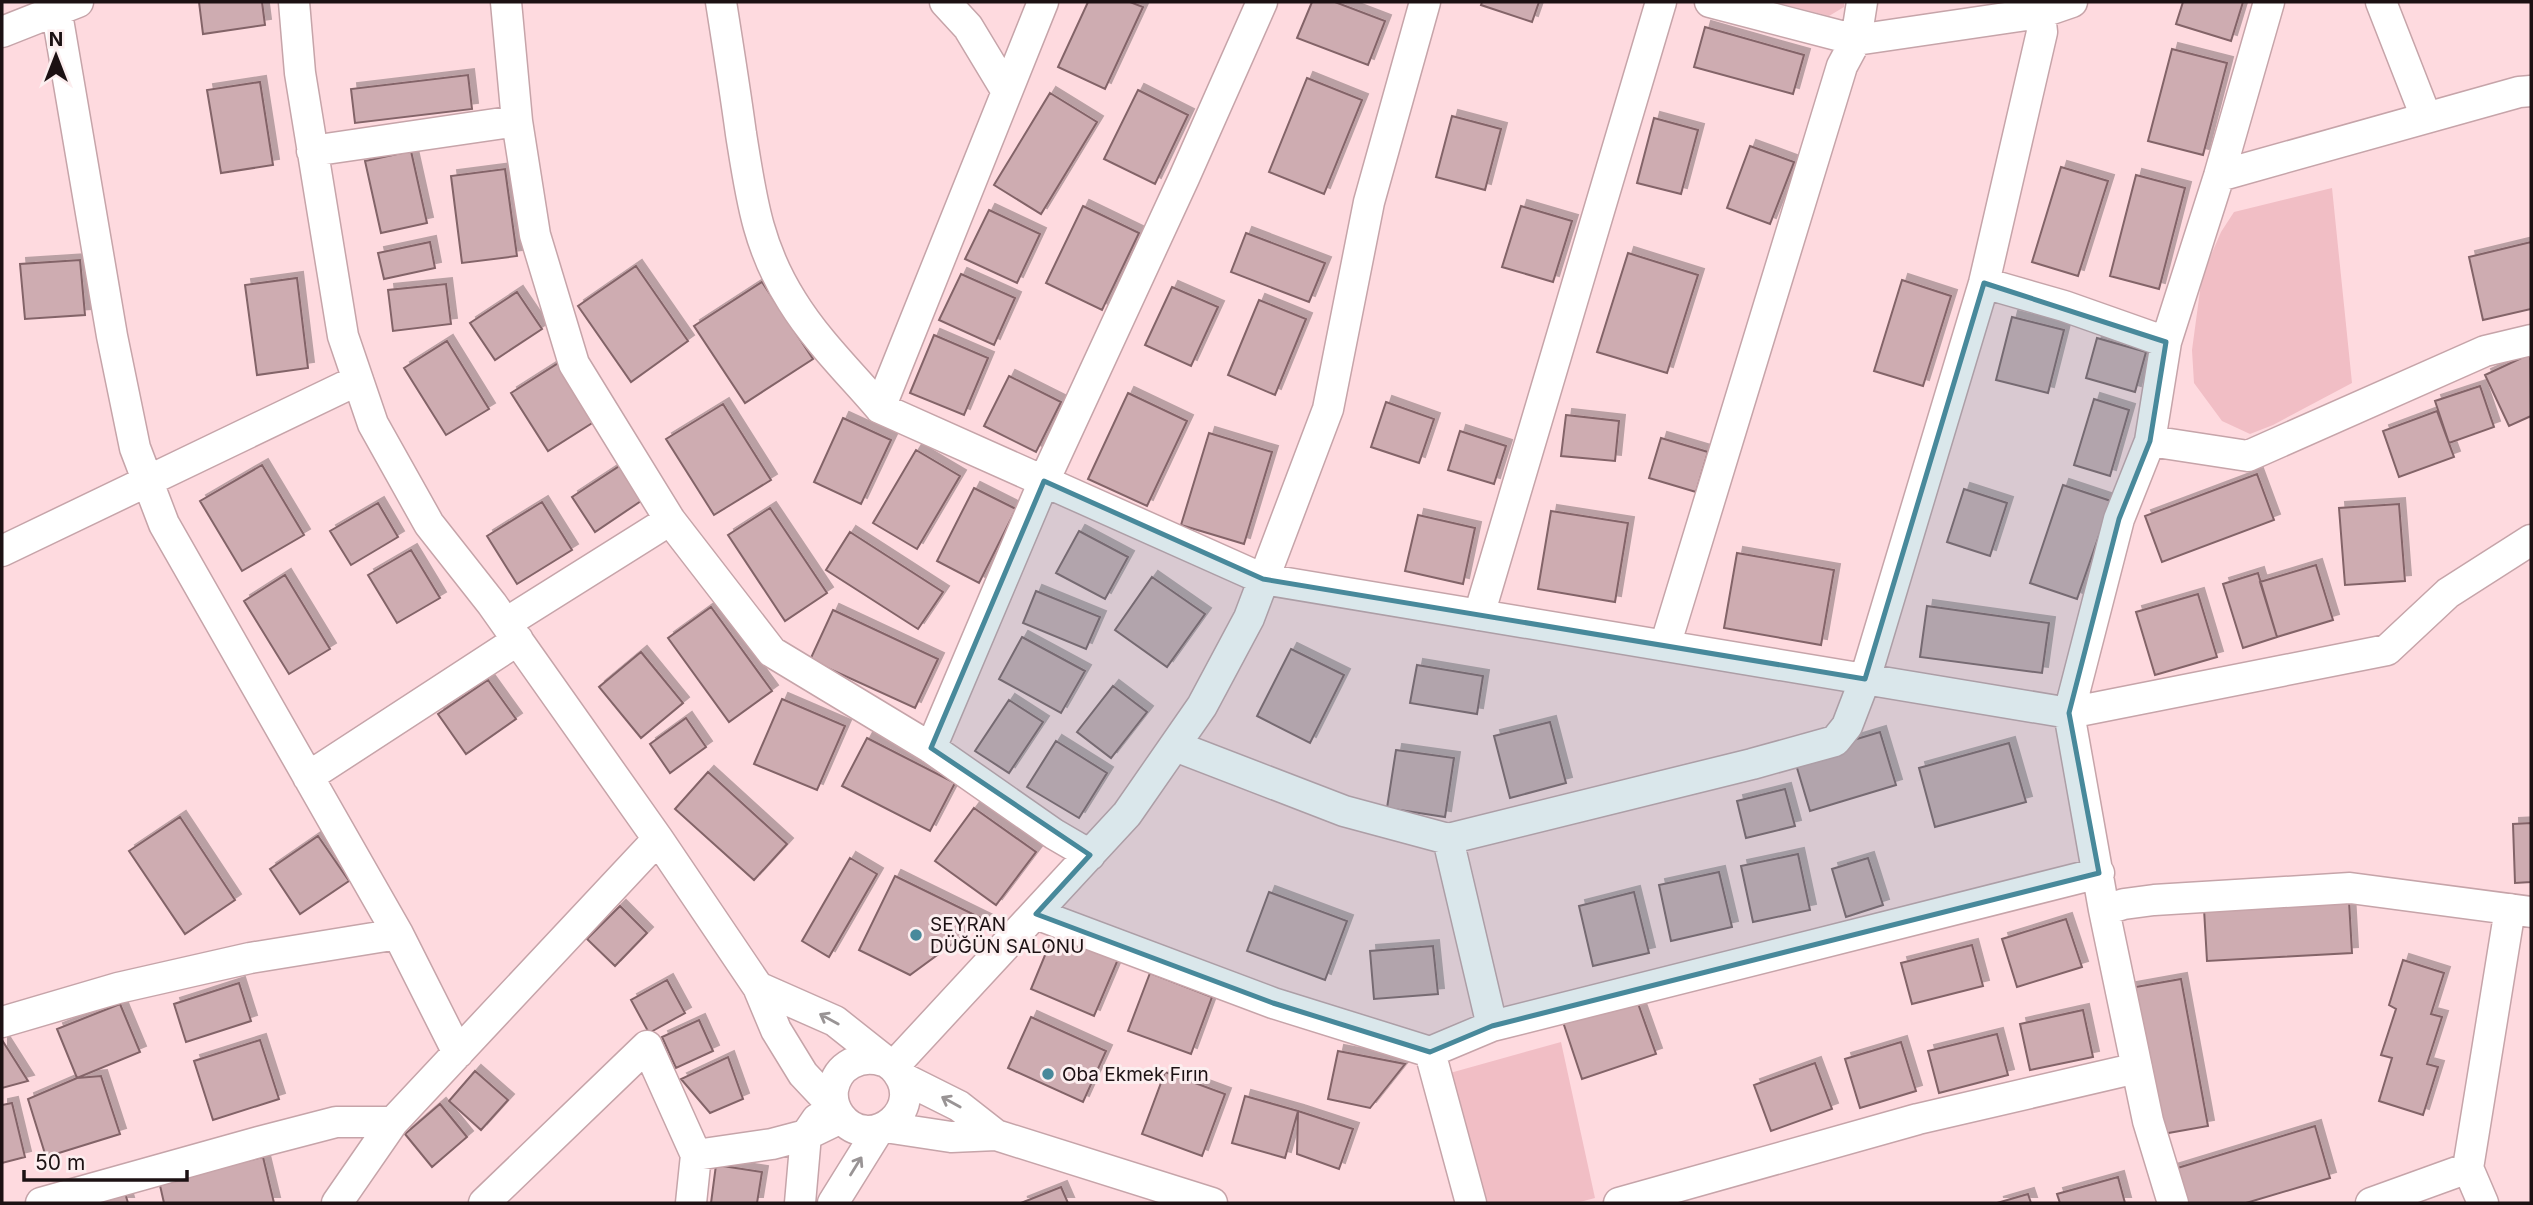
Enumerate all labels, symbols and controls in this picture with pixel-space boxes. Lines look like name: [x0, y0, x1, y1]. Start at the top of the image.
north arrow: [21, 21, 91, 91]
text: N: [49, 28, 63, 51]
place label: SEYRAN DÜĞÜN SALONU: [930, 913, 1084, 958]
marker: SEYRAN DÜĞÜN SALONU: [908, 927, 924, 943]
one-way arrow: [820, 1012, 840, 1026]
place label: Oba Ekmek Fırın: [1062, 1063, 1209, 1086]
marker: Oba Ekmek Fırın: [1040, 1066, 1056, 1082]
one-way arrow: [941, 1095, 961, 1109]
scale bar: [24, 1138, 187, 1182]
text: 50 m: [35, 1150, 85, 1175]
one-way arrow: [849, 1157, 864, 1176]

